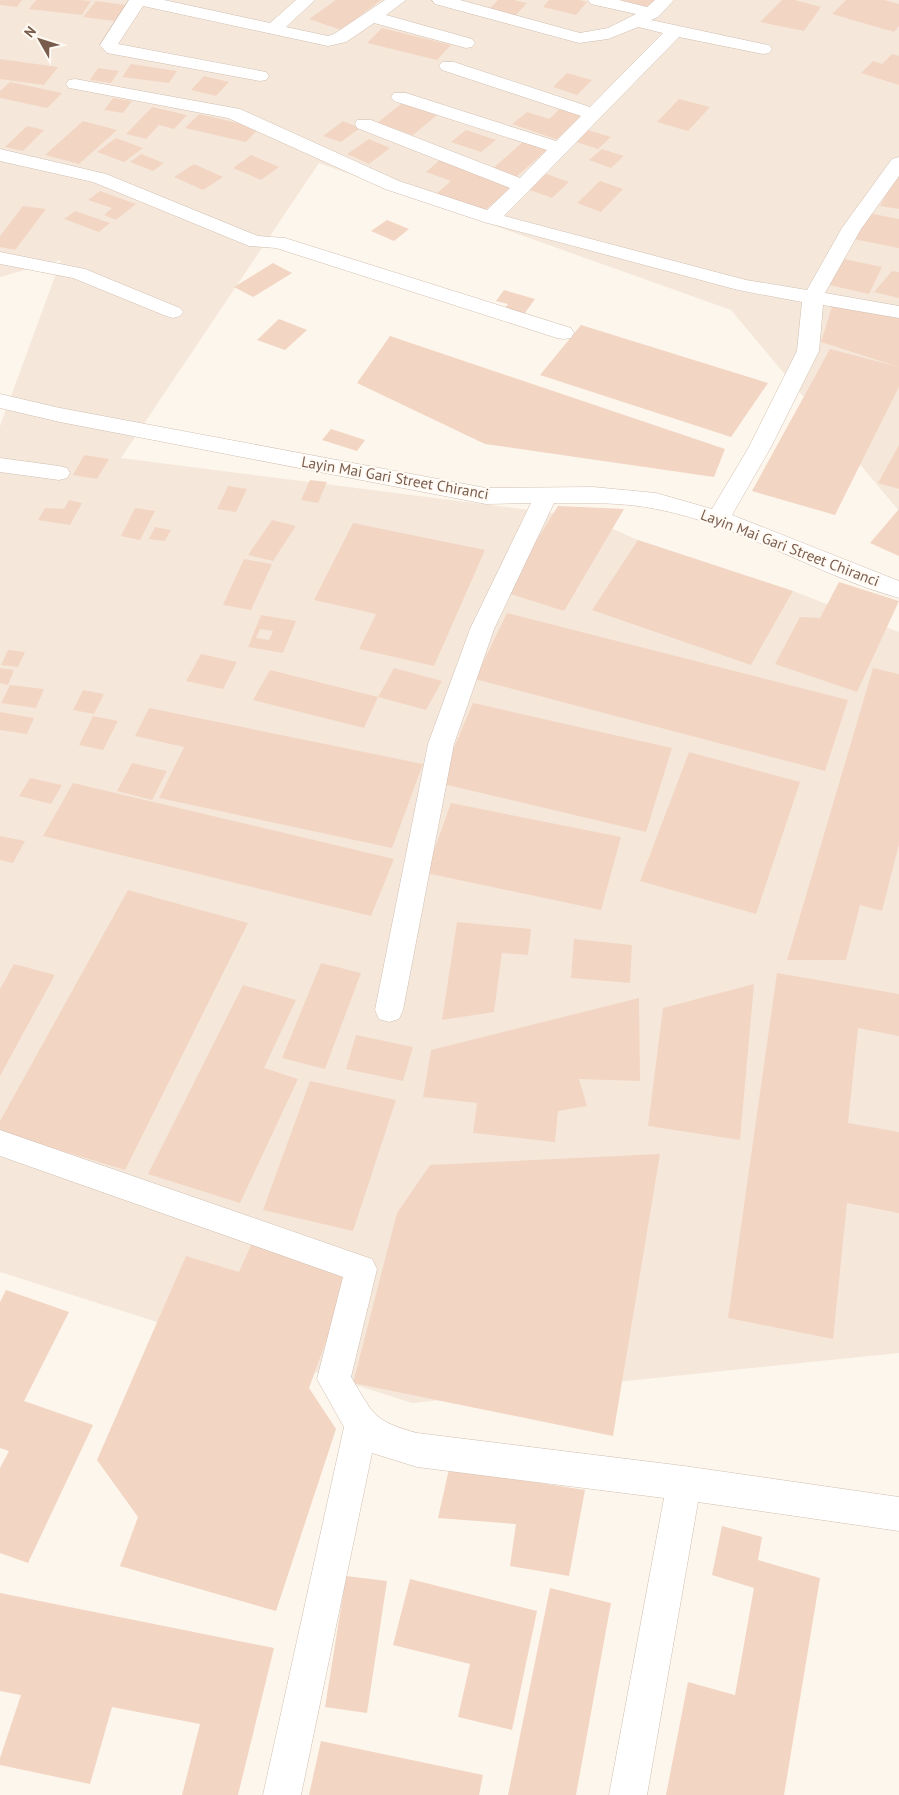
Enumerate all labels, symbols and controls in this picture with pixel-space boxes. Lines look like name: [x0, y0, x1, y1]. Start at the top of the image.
north arrow: [15, 15, 65, 65]
text: N: [20, 23, 40, 41]
street label: Layin Mai Gari Street Chiranci: [300, 452, 490, 503]
street label: Layin Mai Gari Street Chiranci: [698, 505, 882, 590]

